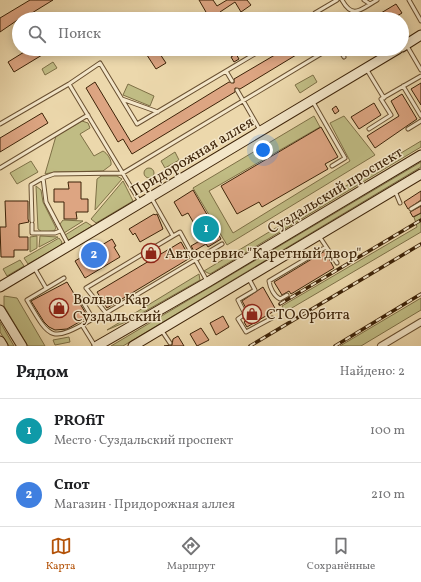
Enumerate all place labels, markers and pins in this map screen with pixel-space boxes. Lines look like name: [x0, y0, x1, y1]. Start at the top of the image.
pin: 1: [193, 214, 219, 244]
pin: 2: [81, 240, 107, 270]
shop icon: Автосервис "Каретный двор": [140, 242, 162, 264]
place label: Автосервис "Каретный двор": [165, 244, 361, 265]
place label: Вольво Кар Суздальский: [73, 290, 161, 328]
shop icon: Вольво Кар Суздальский: [48, 297, 70, 319]
shop icon: СТО Орбита: [241, 303, 263, 325]
place label: СТО Орбита: [266, 305, 350, 326]

